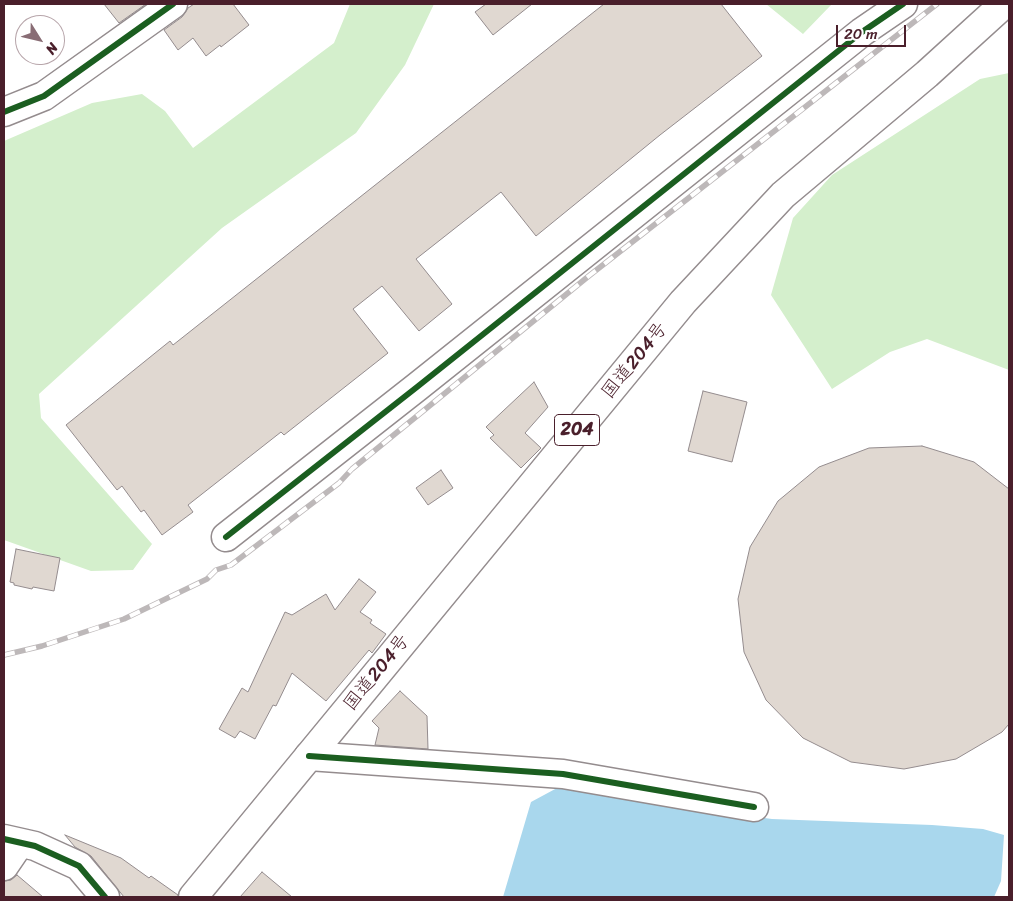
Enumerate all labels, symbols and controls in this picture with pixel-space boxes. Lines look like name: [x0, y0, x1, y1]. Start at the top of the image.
north arrow: [15, 15, 65, 65]
scale bar: [838, 15, 908, 47]
text: 20 m: [844, 21, 878, 47]
text: N: [39, 37, 65, 60]
street label: 国道204号: [597, 318, 673, 404]
road number: 204: [554, 414, 600, 446]
street label: 国道204号: [339, 630, 415, 716]

